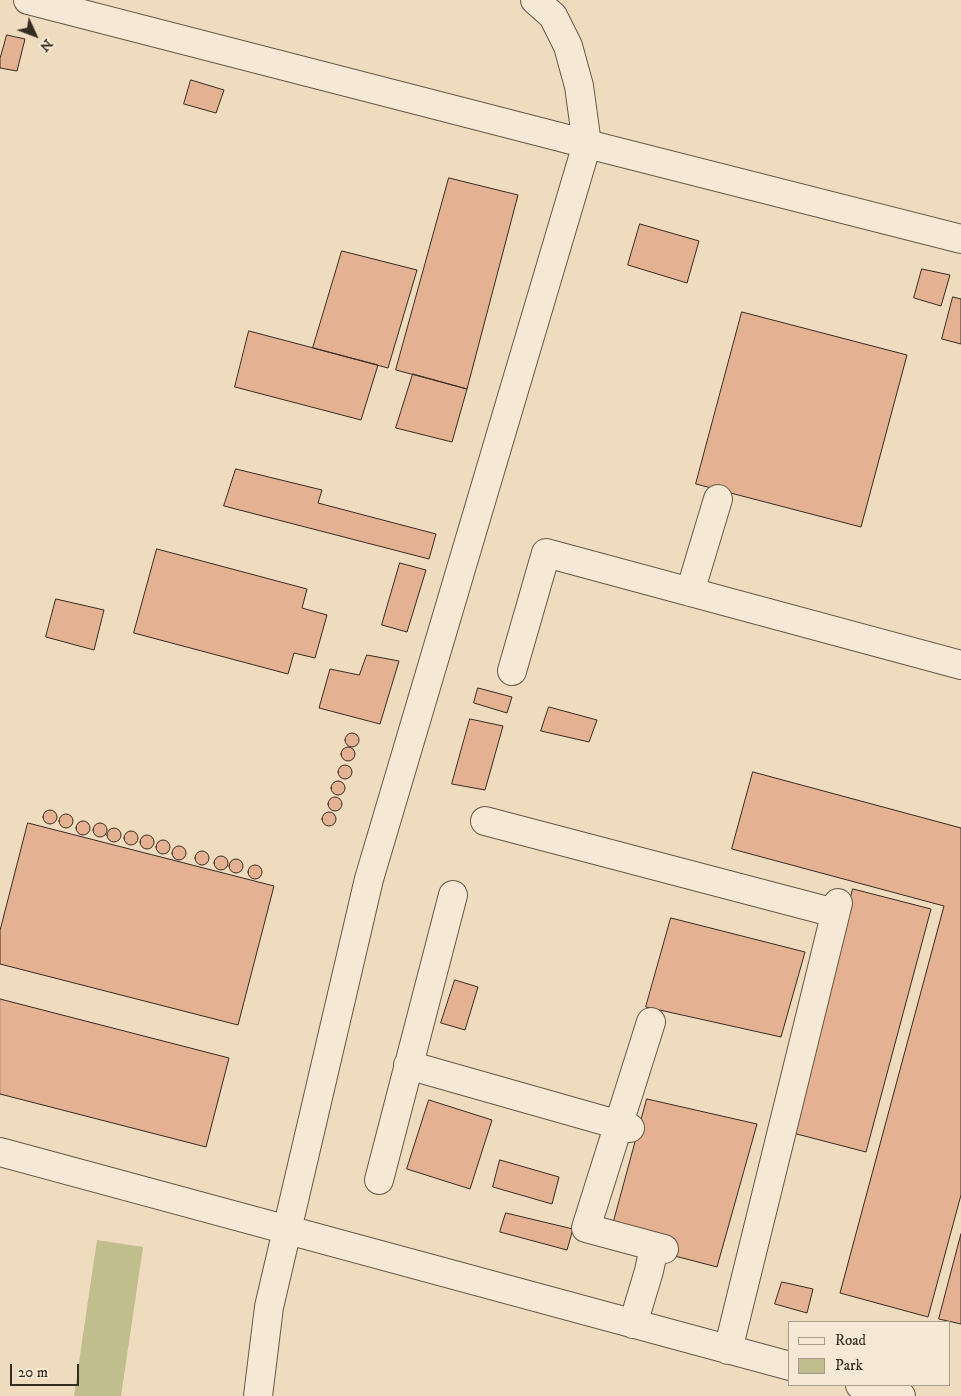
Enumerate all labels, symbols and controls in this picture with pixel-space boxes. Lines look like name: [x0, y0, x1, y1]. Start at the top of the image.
north arrow: [10, 10, 60, 60]
text: N: [35, 35, 56, 56]
legend: [788, 1321, 951, 1386]
text: Road: [835, 1331, 866, 1350]
scale bar: [12, 1354, 81, 1386]
text: Park: [835, 1356, 863, 1375]
text: 20 m: [18, 1363, 48, 1382]

